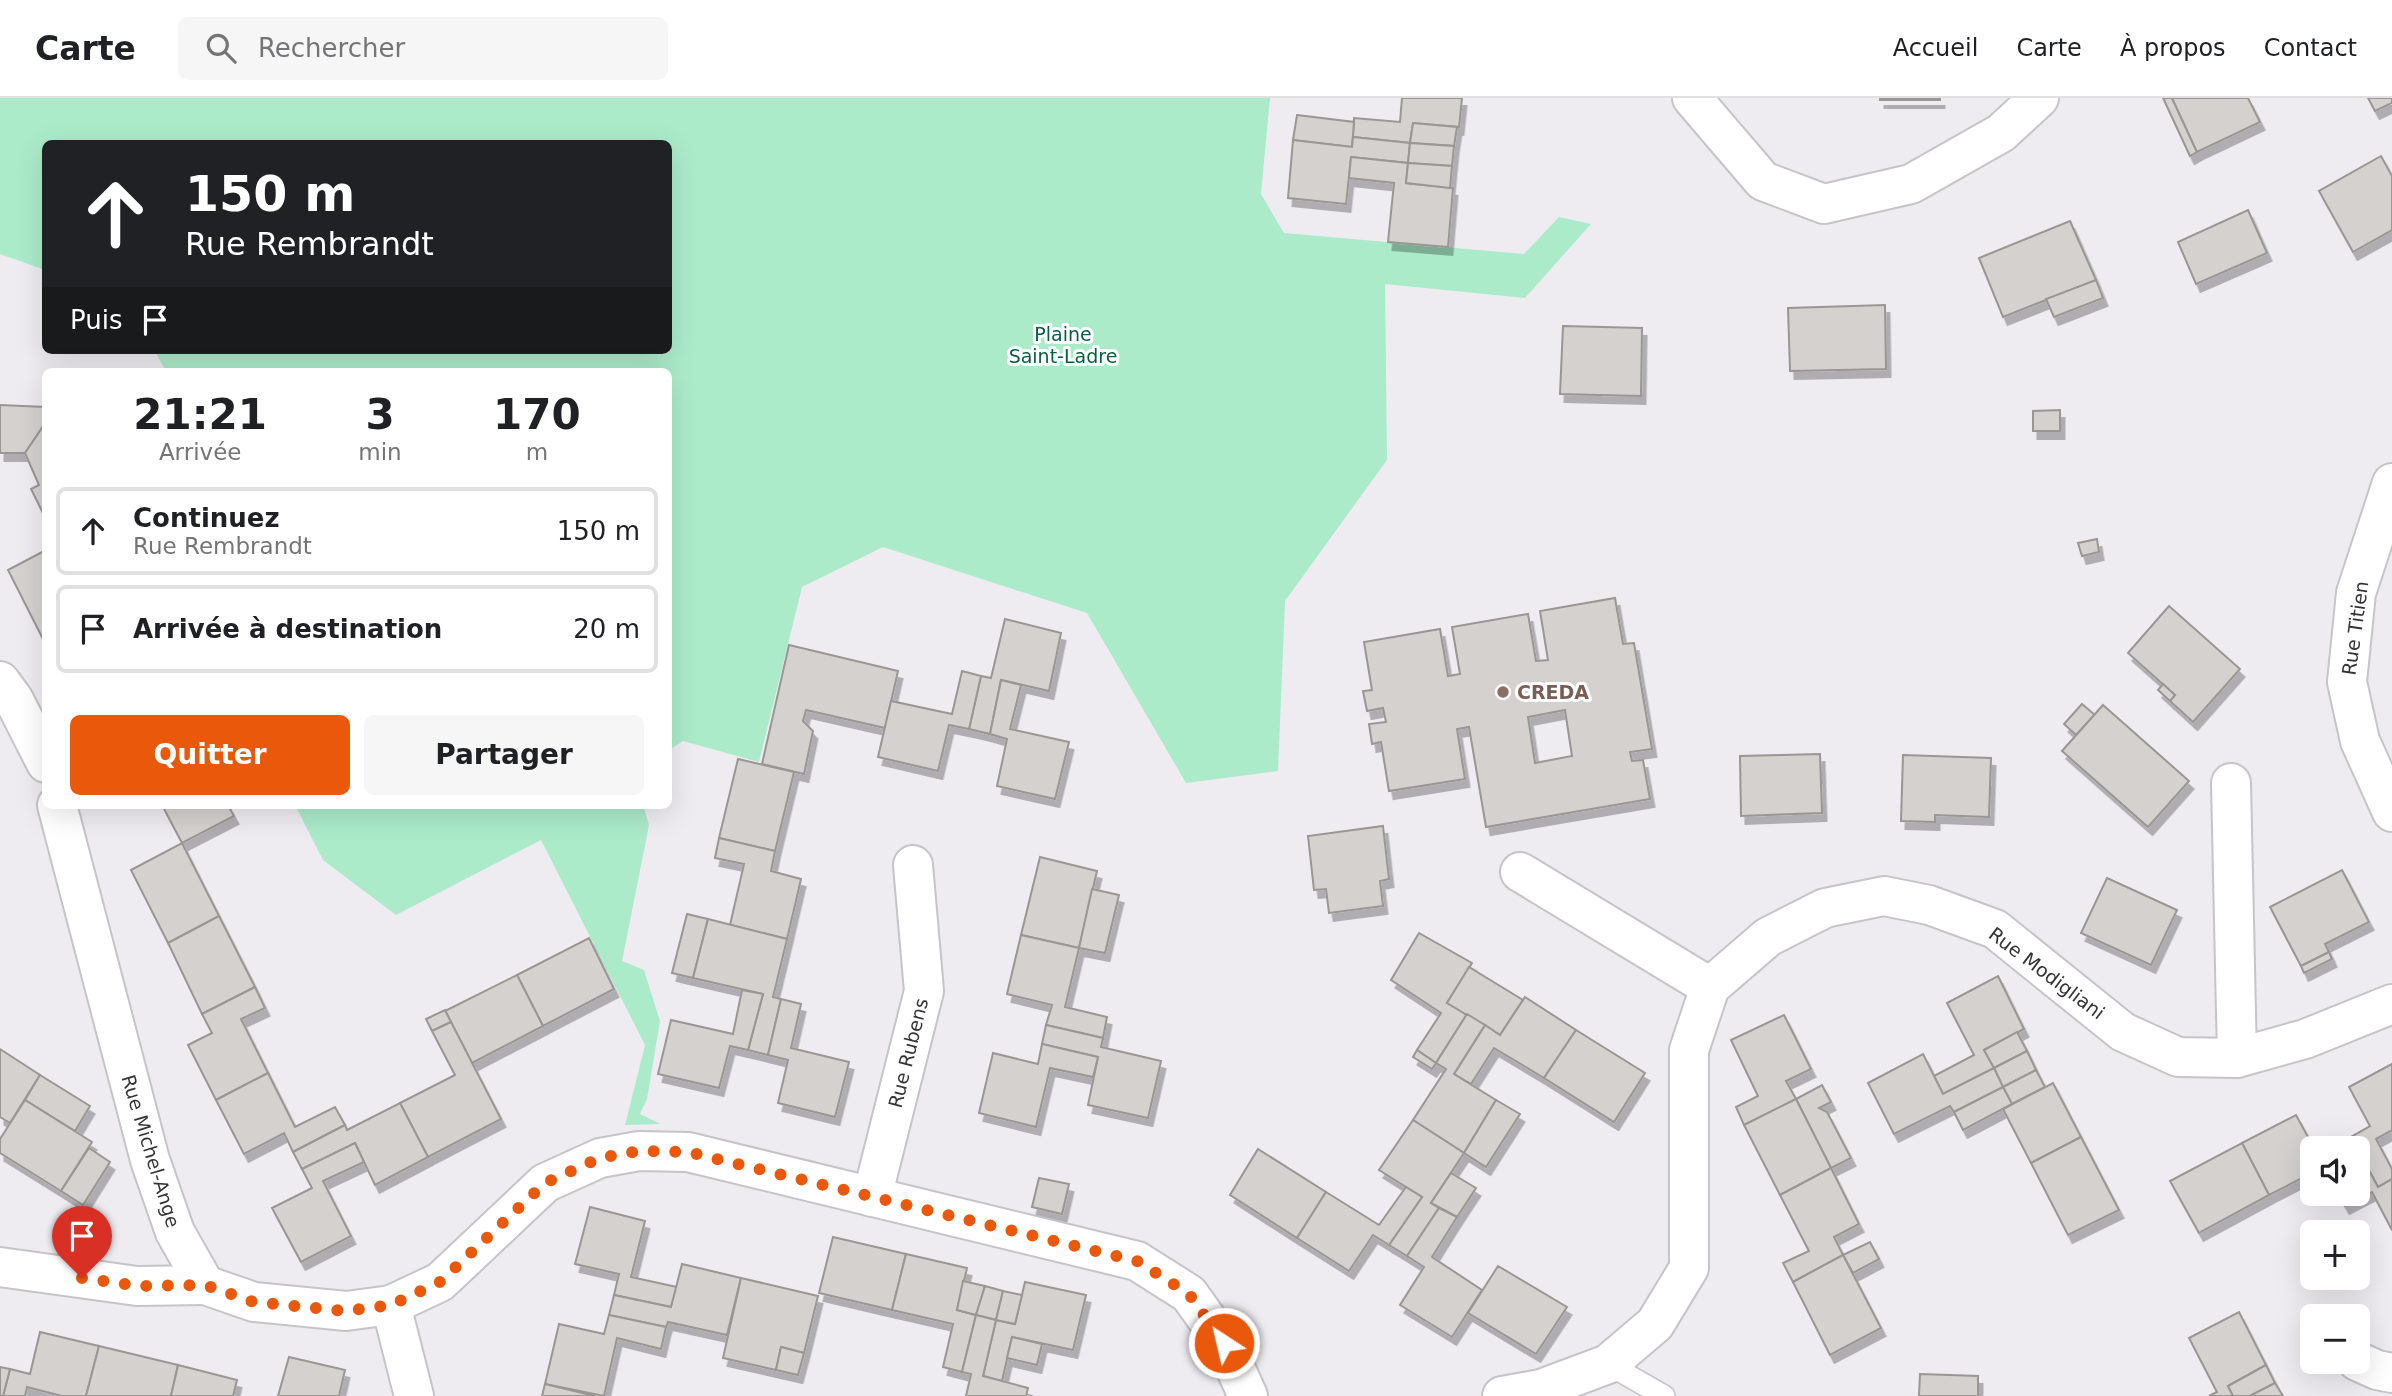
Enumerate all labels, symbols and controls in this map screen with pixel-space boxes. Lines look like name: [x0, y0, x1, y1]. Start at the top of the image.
search box: [178, 17, 668, 80]
text: Carte: [35, 29, 136, 68]
icon: search: [202, 29, 240, 67]
text: Rechercher: [258, 33, 405, 63]
text: Accueil: [1893, 34, 1978, 62]
text: Carte: [2016, 34, 2082, 62]
text: À propos: [2120, 34, 2226, 62]
text: Contact: [2264, 34, 2357, 62]
text: 150 m: [185, 166, 355, 223]
icon: ahead: [70, 168, 161, 259]
text: Rue Rembrandt: [185, 225, 434, 263]
icon: arrive: [136, 301, 174, 339]
text: Puis: [70, 305, 122, 335]
park label: Plaine Saint-Ladre: [1009, 323, 1117, 367]
text: 21:21: [133, 390, 267, 439]
text: 3: [365, 390, 395, 439]
text: 170: [493, 390, 581, 439]
text: Arrivée: [159, 439, 241, 465]
text: min: [358, 439, 402, 465]
text: m: [526, 439, 548, 465]
text: Continuez: [133, 503, 280, 533]
icon: ahead: [74, 512, 112, 550]
text: 150 m: [557, 516, 640, 546]
text: Rue Rembrandt: [133, 533, 312, 559]
street label: Rue Titien: [2338, 579, 2372, 677]
icon: arrive: [74, 610, 112, 648]
text: Arrivée à destination: [133, 614, 442, 644]
text: 20 m: [573, 614, 640, 644]
place label: CREDA: [1517, 681, 1589, 703]
marker: CREDA: [1495, 684, 1511, 700]
button: Quitter: [70, 715, 350, 795]
button: Partager: [364, 715, 644, 795]
street label: Rue Modigliani: [1985, 922, 2109, 1024]
street label: Rue Rubens: [884, 996, 932, 1110]
street label: Rue Michel-Ange: [117, 1072, 185, 1230]
map controls: [2300, 1136, 2370, 1374]
button: sound: [2300, 1136, 2370, 1206]
pin: [52, 1206, 112, 1278]
icon: arrive: [63, 1217, 101, 1255]
button: +: [2300, 1220, 2370, 1290]
button: −: [2300, 1304, 2370, 1374]
position arrow: [1187, 1306, 1261, 1380]

